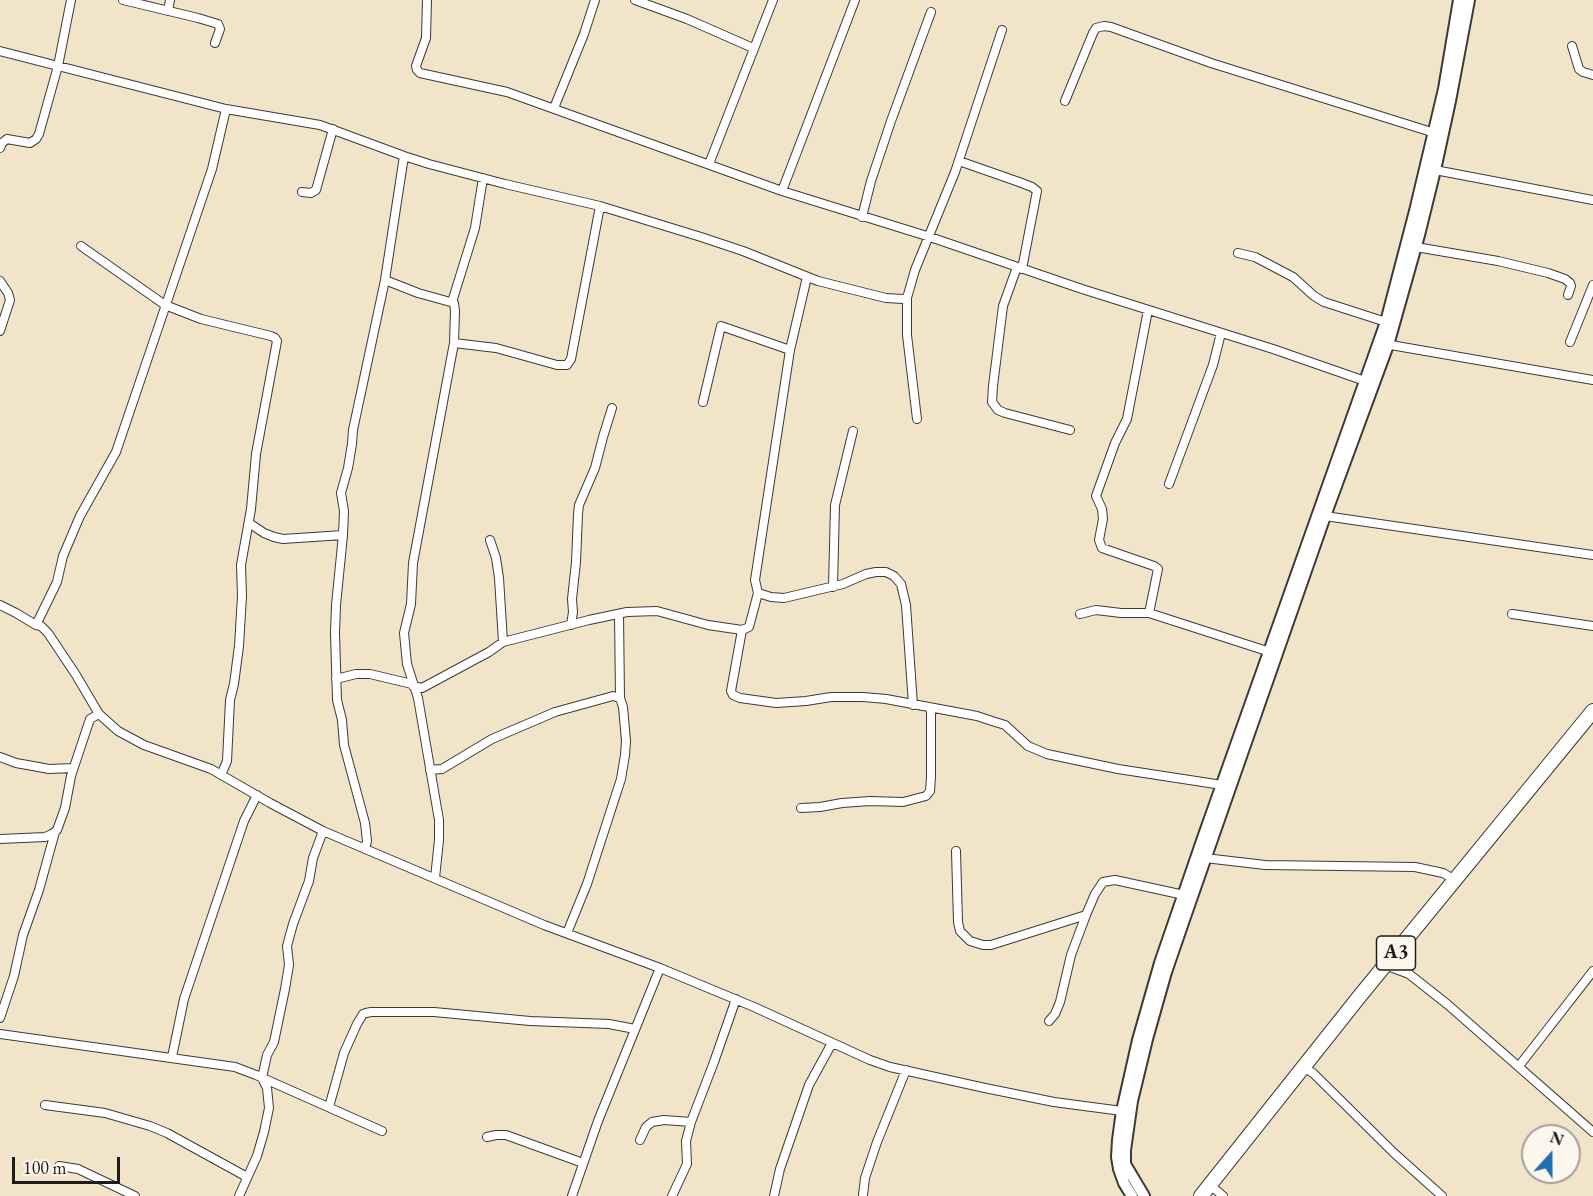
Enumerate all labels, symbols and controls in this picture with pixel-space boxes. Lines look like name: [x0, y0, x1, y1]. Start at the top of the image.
road number: A3: [1376, 936, 1416, 970]
north arrow: [1521, 1124, 1581, 1184]
text: N: [1547, 1126, 1567, 1151]
scale bar: [15, 1145, 123, 1183]
text: 100 m: [23, 1156, 67, 1179]

